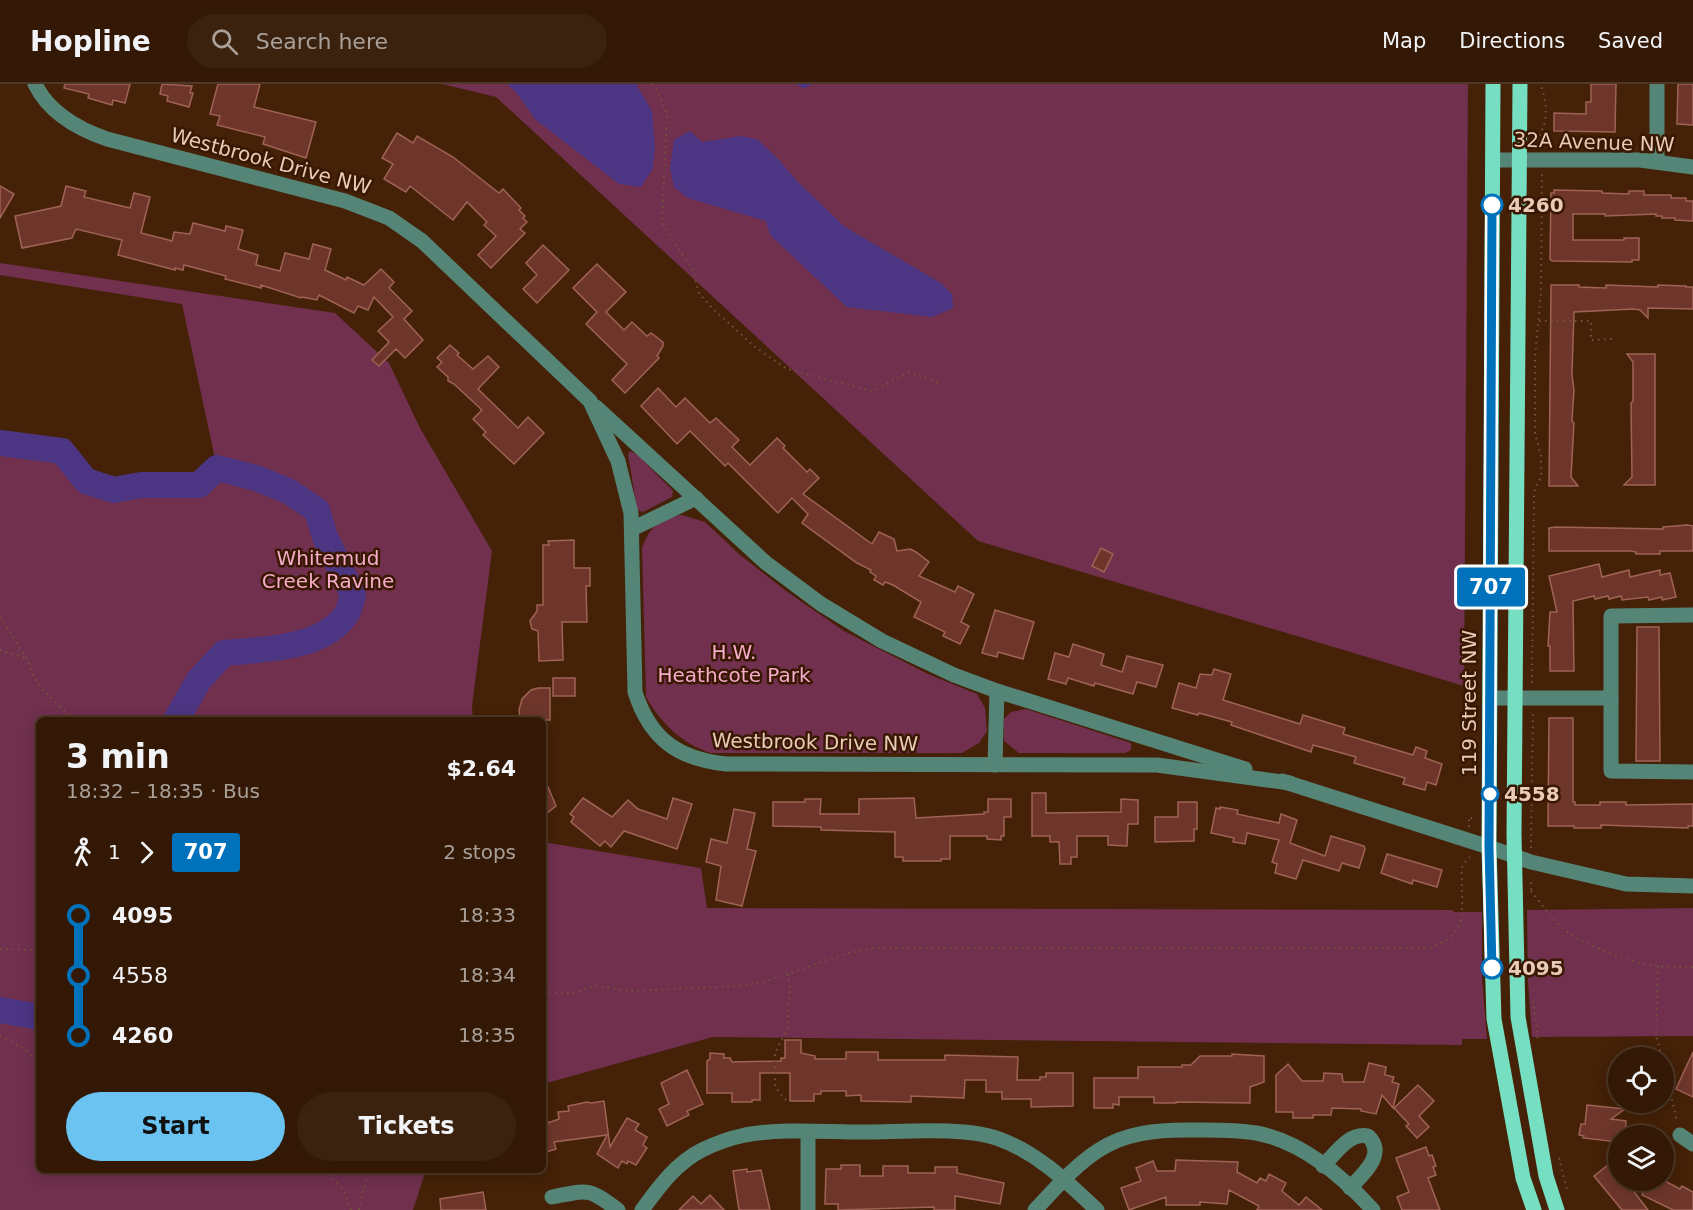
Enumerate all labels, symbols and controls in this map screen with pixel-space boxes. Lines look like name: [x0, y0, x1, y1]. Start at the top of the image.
search box: [187, 14, 607, 68]
text: Hopline: [30, 25, 151, 58]
icon: search: [208, 25, 241, 58]
text: Search here: [256, 29, 388, 54]
text: Map: [1382, 29, 1426, 53]
text: Directions: [1459, 29, 1565, 53]
text: Saved: [1598, 29, 1663, 53]
street label: Westbrook Drive NW: [168, 123, 374, 199]
street label: 32A Avenue NW: [1513, 127, 1675, 157]
place label: 4260: [1508, 193, 1564, 217]
marker: 4260: [1481, 194, 1503, 216]
park label: Whitemud Creek Ravine: [262, 546, 394, 593]
line badge: 707: [1456, 568, 1526, 606]
text: 707: [1469, 575, 1513, 599]
street label: 119 Street NW: [1457, 630, 1481, 776]
park label: H.W. Heathcote Park: [657, 640, 811, 687]
street label: Westbrook Drive NW: [712, 728, 919, 756]
text: 3 min: [66, 737, 170, 776]
text: $2.64: [446, 756, 516, 781]
text: 18:32 – 18:35 · Bus: [66, 779, 260, 803]
place label: 4558: [1504, 782, 1560, 806]
marker: 4558: [1481, 785, 1499, 803]
icon: walk: [66, 836, 99, 869]
icon: forward: [130, 836, 163, 869]
text: 1: [108, 840, 121, 864]
text: 707: [184, 840, 228, 864]
text: 2 stops: [443, 840, 516, 864]
text: 4095: [112, 903, 173, 928]
text: 18:33: [458, 903, 516, 927]
place label: 4095: [1508, 956, 1564, 980]
marker: 4095: [1481, 957, 1503, 979]
text: 4558: [112, 963, 168, 988]
text: 18:34: [458, 963, 516, 987]
text: 4260: [112, 1023, 173, 1048]
text: 18:35: [458, 1023, 516, 1047]
map controls: [1608, 1047, 1674, 1191]
button: locate: [1608, 1047, 1674, 1113]
button: Start: [66, 1092, 285, 1161]
button: Tickets: [297, 1092, 516, 1161]
button: layers: [1608, 1125, 1674, 1191]

